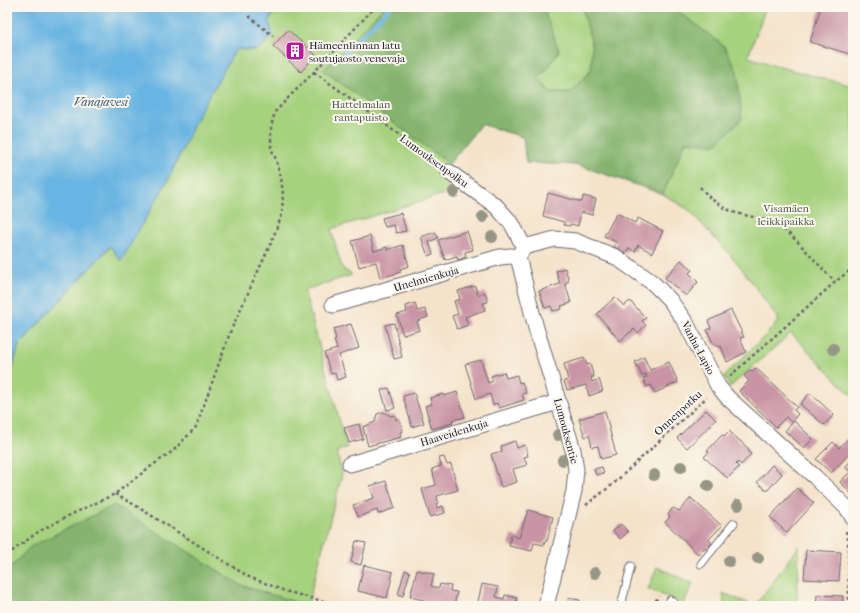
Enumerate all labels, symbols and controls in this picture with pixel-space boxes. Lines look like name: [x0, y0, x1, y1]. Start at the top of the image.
place label: Hämeenlinnan latu soutujaosto venevaja: [309, 39, 406, 65]
building icon: Hämeenlinnan latu soutujaosto venevaja: [284, 40, 306, 62]
water label: Vanajavesi: [74, 95, 130, 109]
park label: Hattelmalan rantapuisto: [332, 98, 391, 124]
street label: Lumouksenpolku: [397, 132, 471, 191]
park label: Visamäen leikkipaikka: [757, 202, 815, 228]
street label: Unelmienkuja: [392, 263, 461, 295]
street label: Vanha-Lapio: [678, 318, 718, 377]
street label: Onnenpotku: [651, 387, 705, 438]
street label: Lumouksentie: [551, 397, 581, 466]
street label: Haaveidenkuja: [419, 416, 490, 449]

